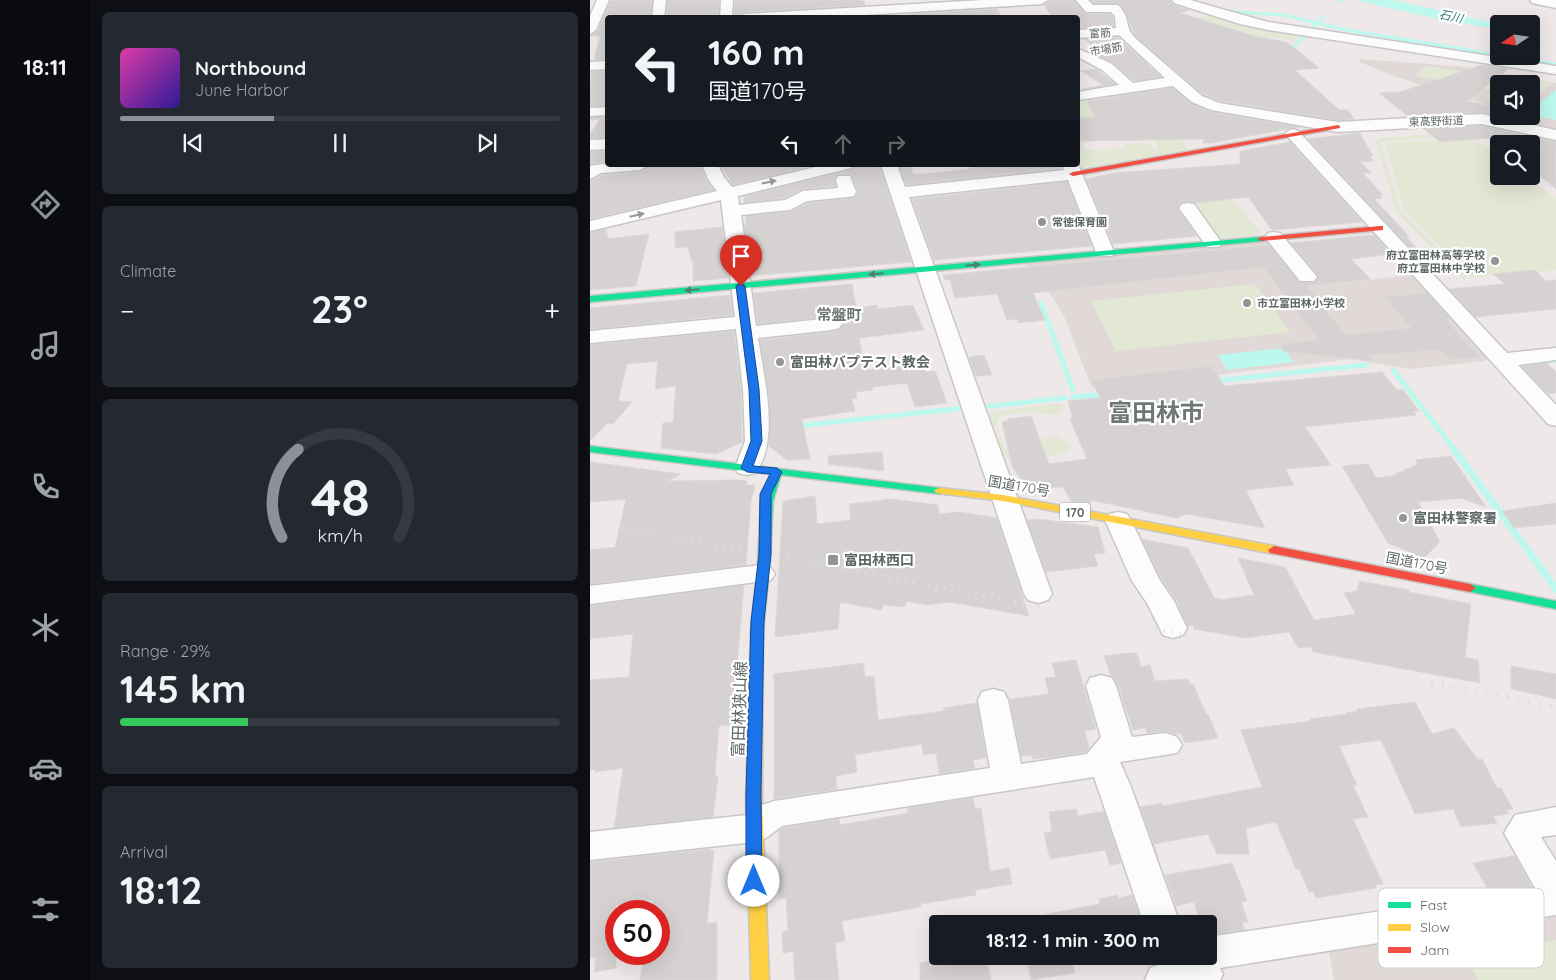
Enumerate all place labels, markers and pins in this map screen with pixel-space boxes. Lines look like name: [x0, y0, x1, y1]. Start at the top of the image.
place label: 常徳保育園: [1052, 215, 1107, 229]
marker: 常徳保育園: [1036, 216, 1048, 228]
pin: [720, 235, 762, 286]
place label: 府立富田林高等学校 府立富田林中学校: [1386, 248, 1485, 275]
marker: 府立富田林高等学校 府立富田林中学校: [1489, 255, 1501, 267]
place label: 市立富田林小学校: [1257, 296, 1345, 310]
marker: 市立富田林小学校: [1241, 297, 1253, 309]
place label: 富田林バプテスト教会: [790, 353, 930, 371]
marker: 富田林バプテスト教会: [774, 356, 786, 368]
place label: 富田林警察署: [1413, 509, 1497, 527]
marker: 富田林警察署: [1397, 512, 1409, 524]
place label: 富田林西口: [844, 551, 914, 569]
marker: 富田林西口: [826, 553, 840, 567]

